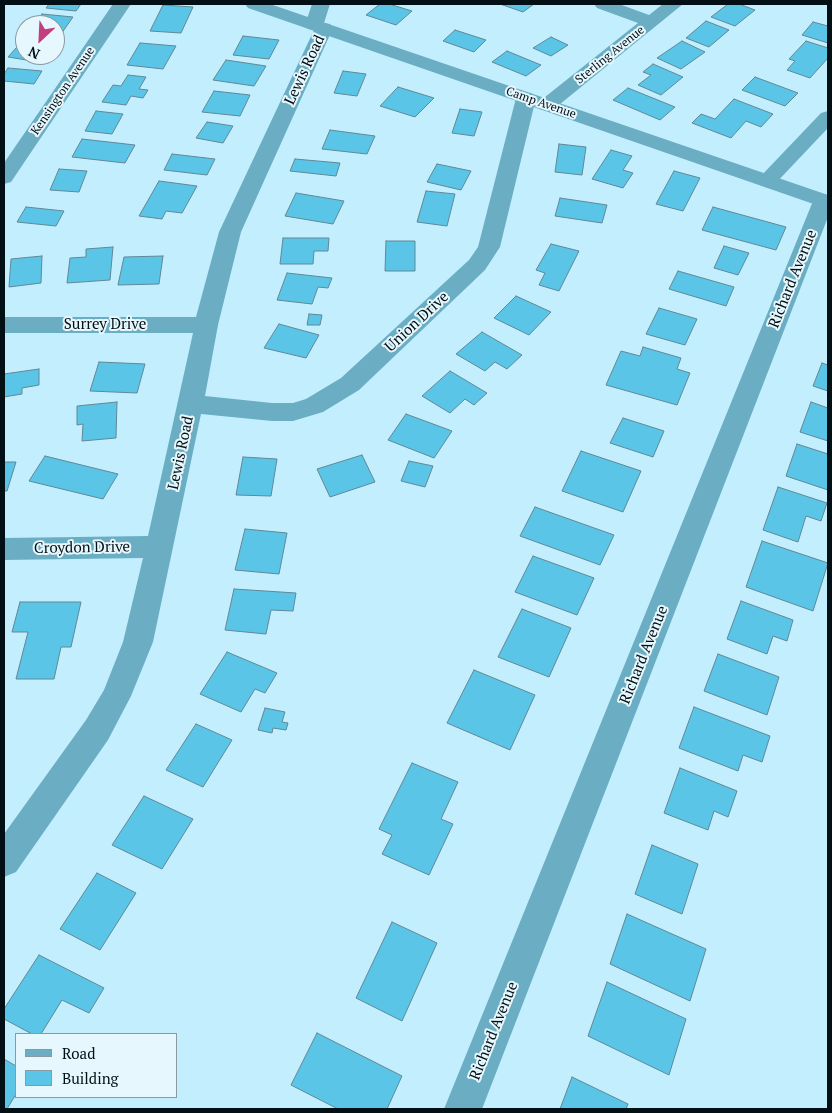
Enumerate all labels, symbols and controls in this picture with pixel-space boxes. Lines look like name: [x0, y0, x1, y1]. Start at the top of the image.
north arrow: [15, 15, 65, 65]
street label: Sterling Avenue: [573, 23, 647, 87]
street label: Lewis Road: [281, 32, 329, 108]
text: N: [25, 42, 43, 64]
street label: Kensington Avenue: [28, 44, 98, 138]
street label: Camp Avenue: [504, 84, 578, 122]
street label: Richard Avenue: [765, 227, 821, 331]
street label: Union Drive: [382, 288, 452, 356]
street label: Surrey Drive: [64, 316, 146, 334]
street label: Lewis Road: [164, 415, 198, 491]
street label: Croydon Drive: [34, 538, 130, 558]
street label: Richard Avenue: [616, 603, 672, 707]
street label: Richard Avenue: [466, 979, 522, 1083]
legend: [15, 1033, 178, 1098]
text: Road: [62, 1043, 95, 1063]
text: Building: [62, 1068, 119, 1088]

